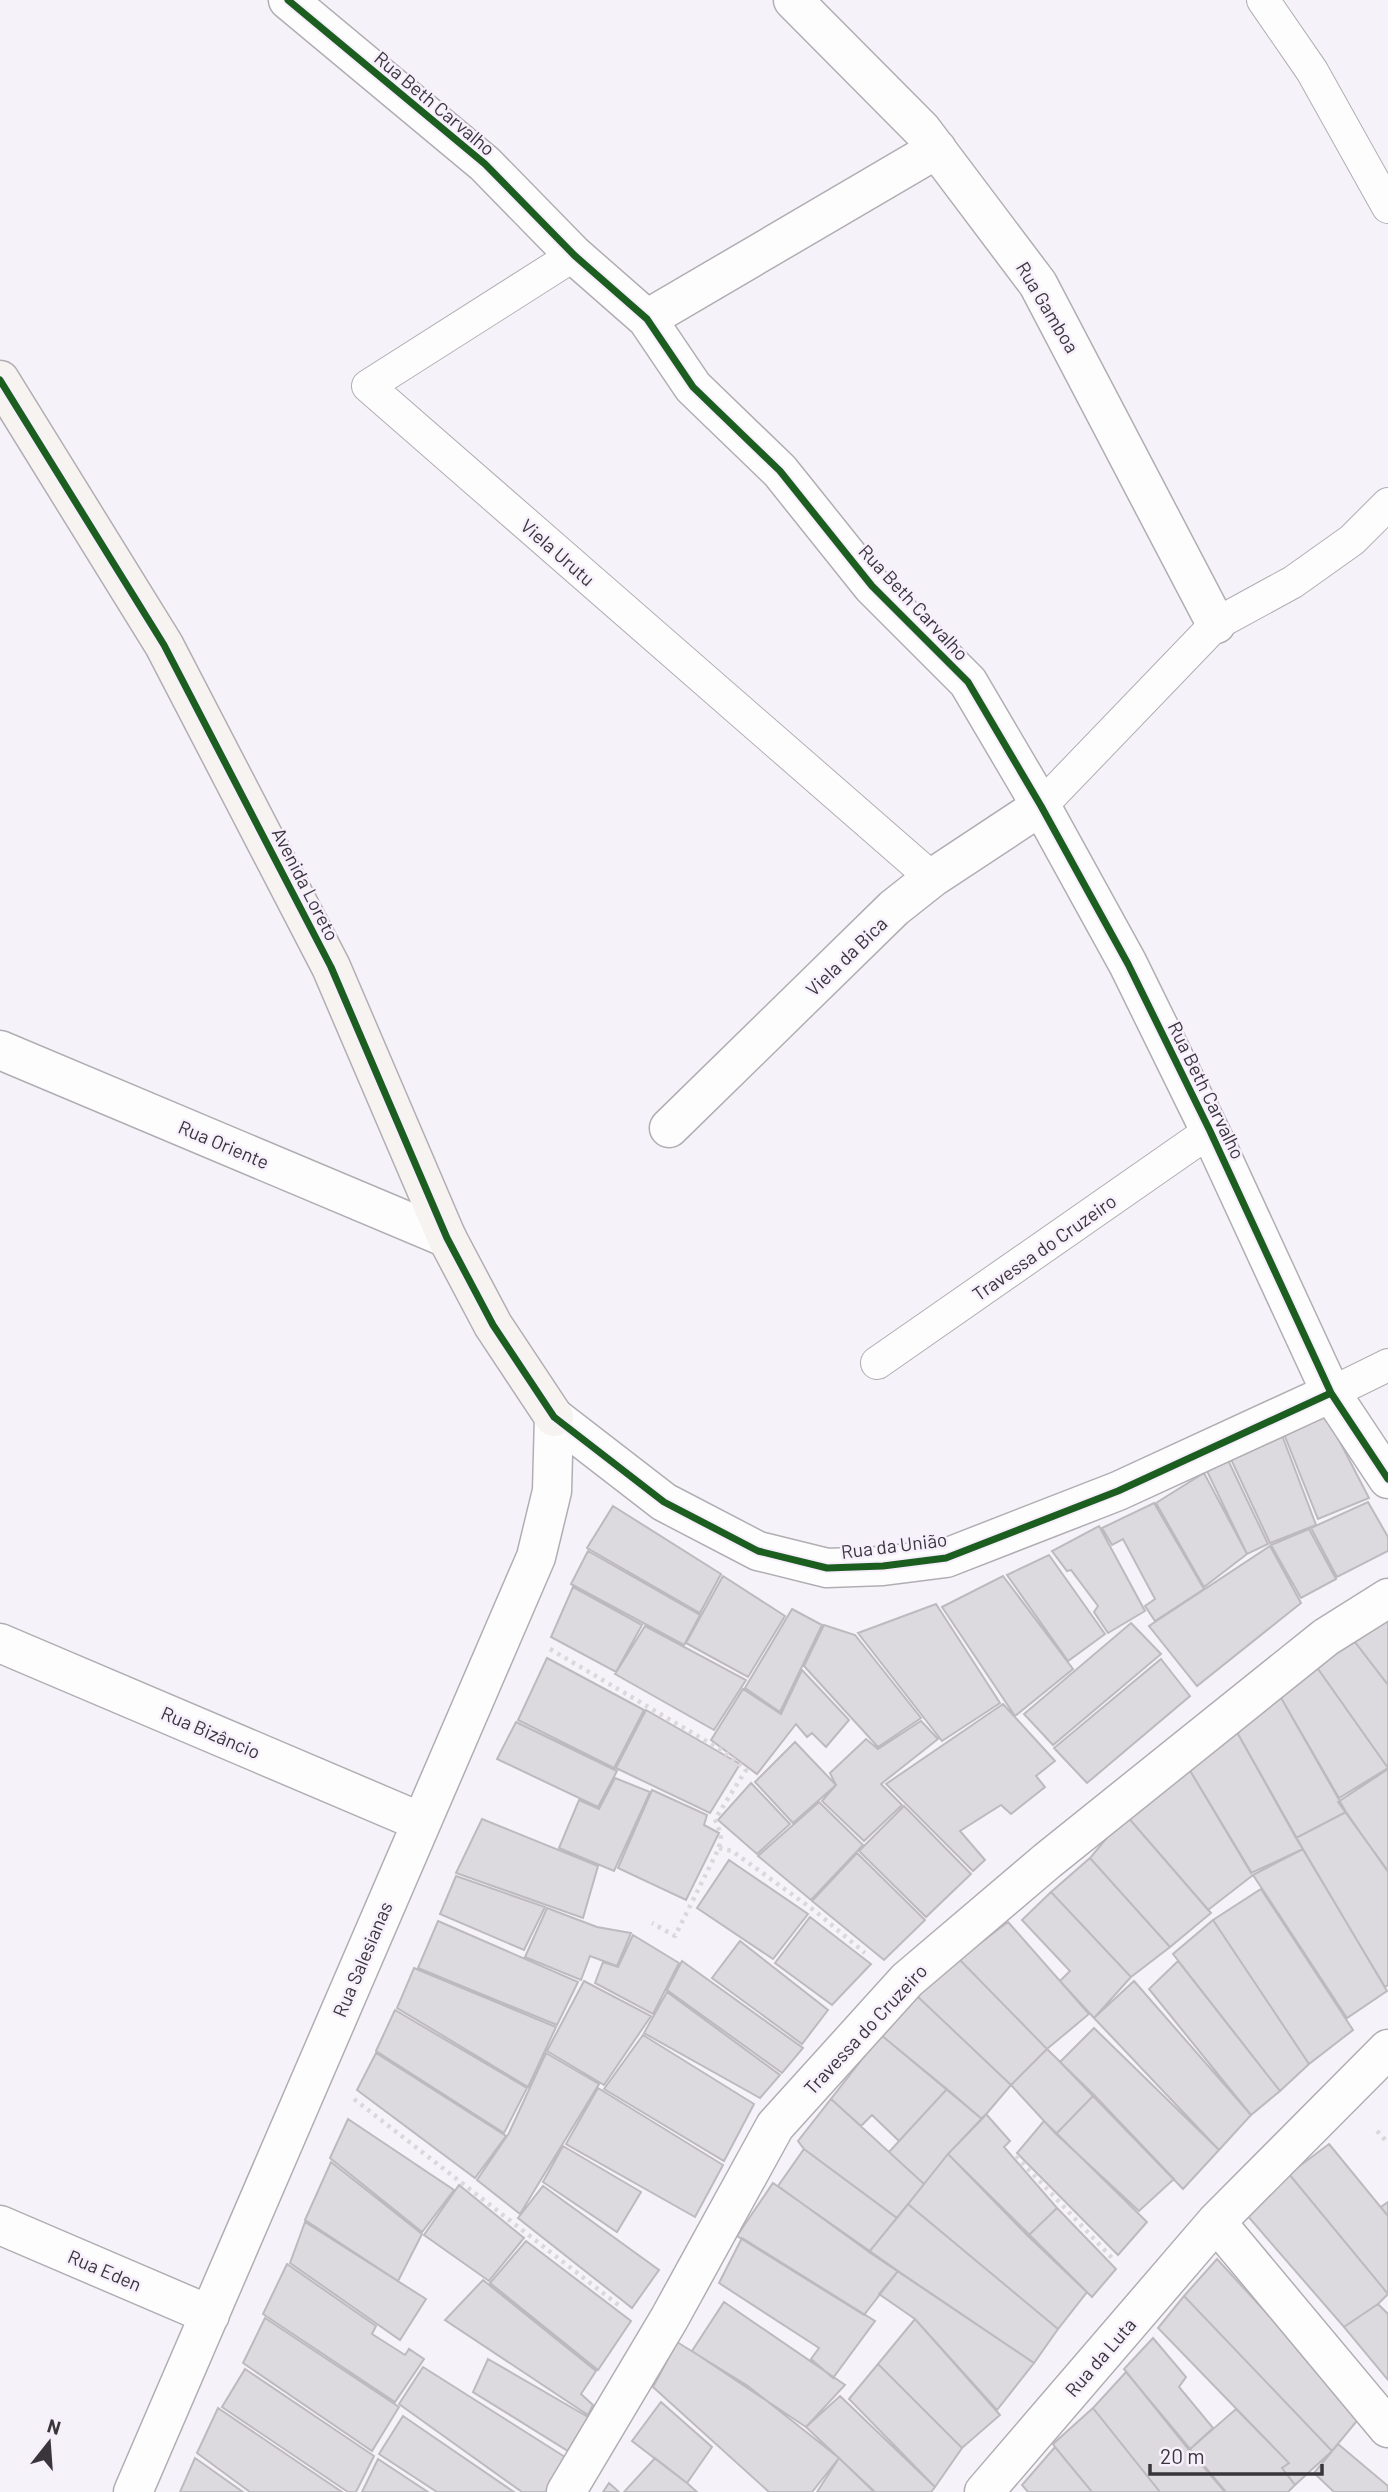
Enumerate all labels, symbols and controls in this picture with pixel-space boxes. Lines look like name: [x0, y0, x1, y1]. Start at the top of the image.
street label: Rua Beth Carvalho: [370, 46, 500, 160]
street label: Rua Gamboa: [1012, 257, 1084, 357]
street label: Viela Urutu: [516, 514, 600, 590]
street label: Rua Beth Carvalho: [854, 539, 974, 665]
street label: Avenida Loreto: [268, 824, 344, 944]
street label: Viela da Bica: [801, 912, 891, 1000]
street label: Rua Beth Carvalho: [1164, 1017, 1250, 1163]
street label: Rua Oriente: [175, 1115, 273, 1173]
street label: Travessa do Cruzeiro: [968, 1189, 1120, 1305]
street label: Rua da União: [840, 1527, 948, 1563]
street label: Rua Bizâncio: [158, 1701, 264, 1763]
street label: Rua Salesianas: [327, 1898, 397, 2020]
street label: Travessa do Cruzeiro: [799, 1959, 931, 2099]
street label: Rua Eden: [65, 2244, 145, 2296]
street label: Rua da Luta: [1060, 2313, 1140, 2401]
north arrow: [14, 2408, 84, 2478]
text: N: [45, 2413, 64, 2439]
scale bar: [1150, 2432, 1322, 2476]
text: 20 m: [1160, 2443, 1205, 2468]

